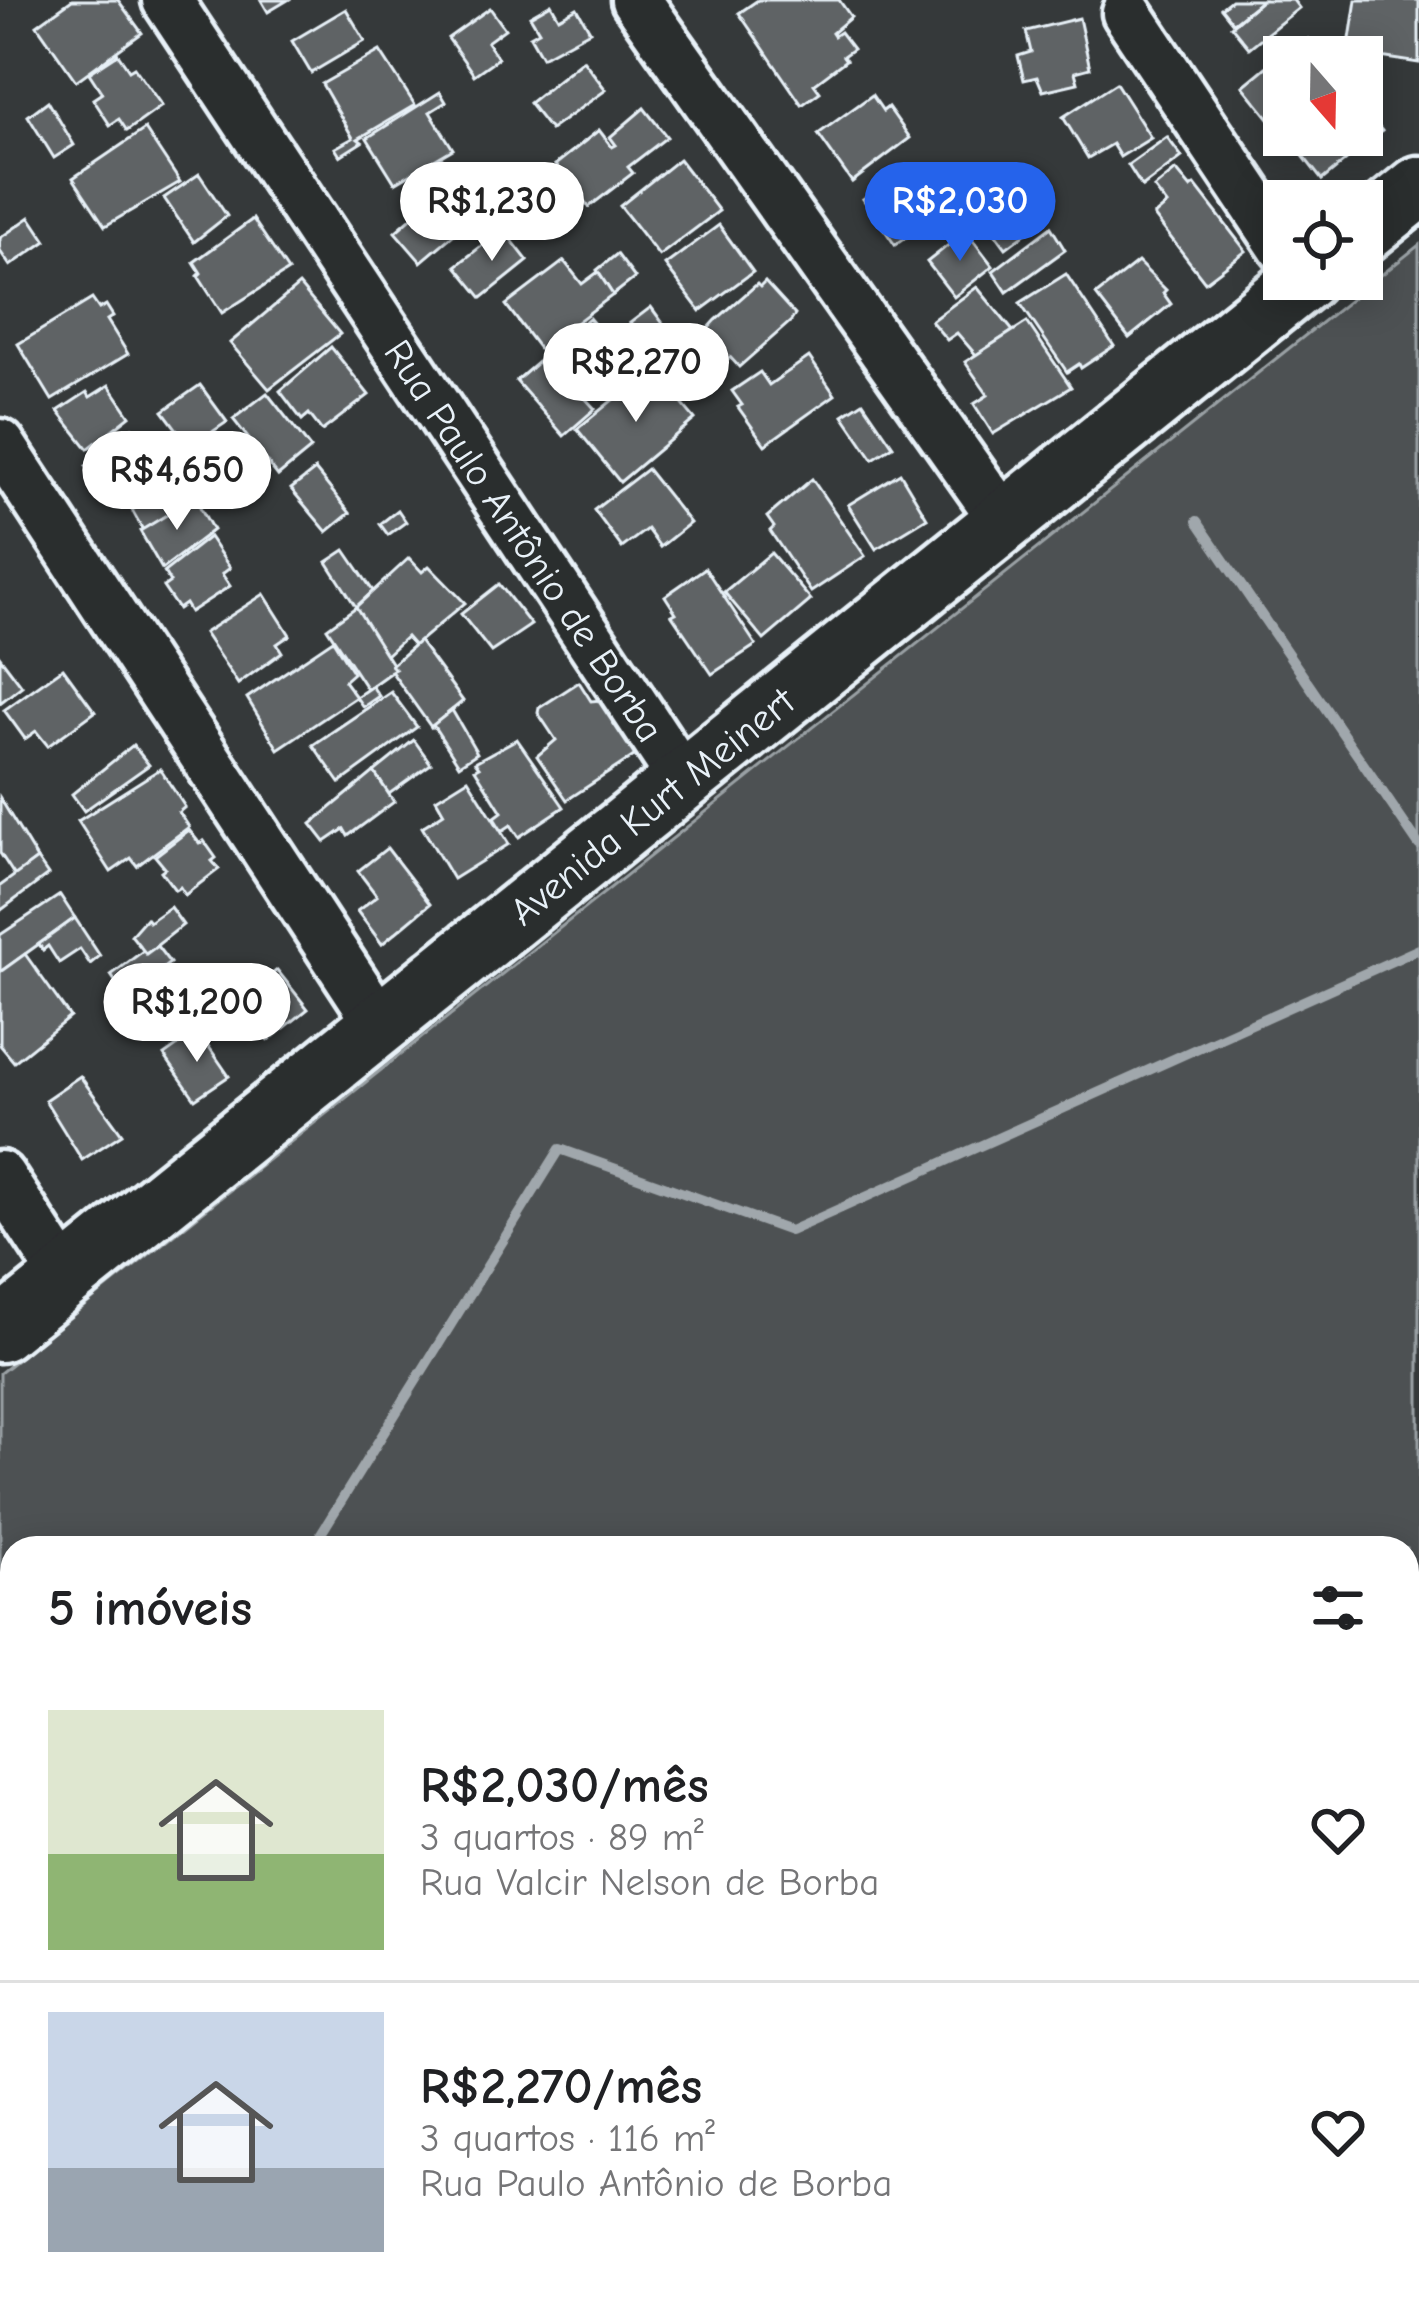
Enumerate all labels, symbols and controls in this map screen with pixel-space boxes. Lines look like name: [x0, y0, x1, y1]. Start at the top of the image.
north arrow: [1263, 36, 1383, 156]
map controls: [1263, 36, 1383, 300]
pin: R$1,230: [381, 162, 603, 264]
pin: R$2,030: [849, 162, 1071, 264]
text: R$1,230: [427, 178, 557, 223]
text: R$2,030: [892, 178, 1028, 223]
button: locate: [1263, 180, 1383, 300]
pin: R$2,270: [525, 323, 747, 425]
street label: Rua Paulo Antônio de Borba: [374, 332, 673, 751]
text: R$2,270: [570, 339, 702, 384]
pin: R$4,650: [66, 431, 288, 533]
text: R$4,650: [109, 447, 245, 492]
street label: Avenida Kurt Meinert: [501, 678, 805, 935]
pin: R$1,200: [86, 963, 308, 1065]
text: R$1,200: [130, 979, 264, 1024]
icon: filters: [1305, 1575, 1371, 1641]
text: 5 imóveis: [48, 1579, 252, 1638]
text: R$2,030/mês: [420, 1756, 709, 1815]
icon: home: [144, 1758, 288, 1902]
icon: heart: [1305, 1797, 1371, 1863]
text: 3 quartos · 89 m²: [420, 1815, 704, 1860]
text: Rua Valcir Nelson de Borba: [420, 1860, 879, 1905]
text: R$2,270/mês: [420, 2057, 702, 2116]
icon: home: [144, 2060, 288, 2204]
icon: heart: [1305, 2099, 1371, 2165]
text: 3 quartos · 116 m²: [420, 2116, 715, 2161]
text: Rua Paulo Antônio de Borba: [420, 2161, 892, 2206]

